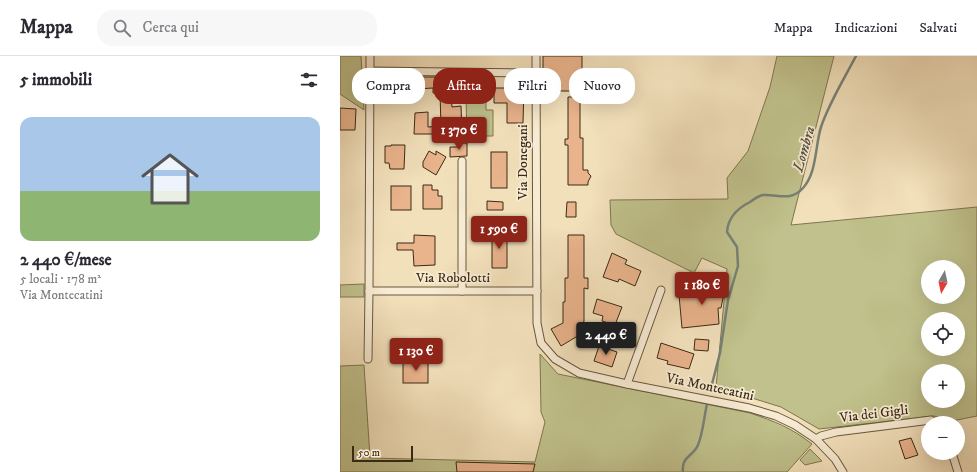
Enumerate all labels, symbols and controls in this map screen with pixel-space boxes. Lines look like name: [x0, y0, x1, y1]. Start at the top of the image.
search box: [97, 10, 377, 46]
text: Mappa: [20, 16, 73, 39]
icon: search: [111, 17, 133, 39]
text: Cerca qui: [143, 18, 199, 37]
text: Mappa: [774, 19, 812, 37]
text: Indicazioni: [834, 19, 897, 37]
text: Salvati: [919, 19, 957, 37]
chip: Compra: [352, 68, 425, 104]
chip: Affitta: [433, 68, 496, 104]
chip: Filtri: [504, 68, 561, 104]
chip: Nuovo: [569, 68, 635, 104]
text: 5 immobili: [20, 69, 92, 91]
icon: filters: [298, 69, 320, 91]
pin: 1 370 €: [422, 117, 496, 151]
text: 1 370 €: [441, 122, 477, 138]
street label: Via Donegani: [514, 124, 532, 201]
water label: Lombra: [788, 124, 819, 175]
icon: home: [134, 143, 206, 215]
pin: 1 590 €: [462, 216, 536, 250]
text: 1 590 €: [480, 221, 518, 237]
text: 2 440 €/mese: [20, 249, 111, 271]
north arrow: [921, 260, 965, 304]
map controls: [921, 260, 965, 460]
street label: Via Robolotti: [415, 269, 490, 287]
text: 5 locali · 178 m²: [20, 271, 101, 287]
pin: 1 180 €: [665, 272, 739, 306]
text: 1 180 €: [684, 277, 720, 293]
text: Via Montecatini: [20, 287, 103, 303]
button: locate: [921, 312, 965, 356]
pin: 2 440 €: [569, 322, 643, 356]
text: 2 440 €: [585, 327, 627, 343]
pin: 1 130 €: [379, 338, 453, 372]
text: 1 130 €: [399, 343, 433, 359]
button: +: [921, 364, 965, 408]
street label: Via Montecatini: [664, 369, 756, 405]
street label: Via dei Gigli: [838, 401, 910, 427]
button: −: [921, 416, 965, 460]
scale bar: [352, 444, 413, 463]
text: 50 m: [358, 446, 380, 460]

